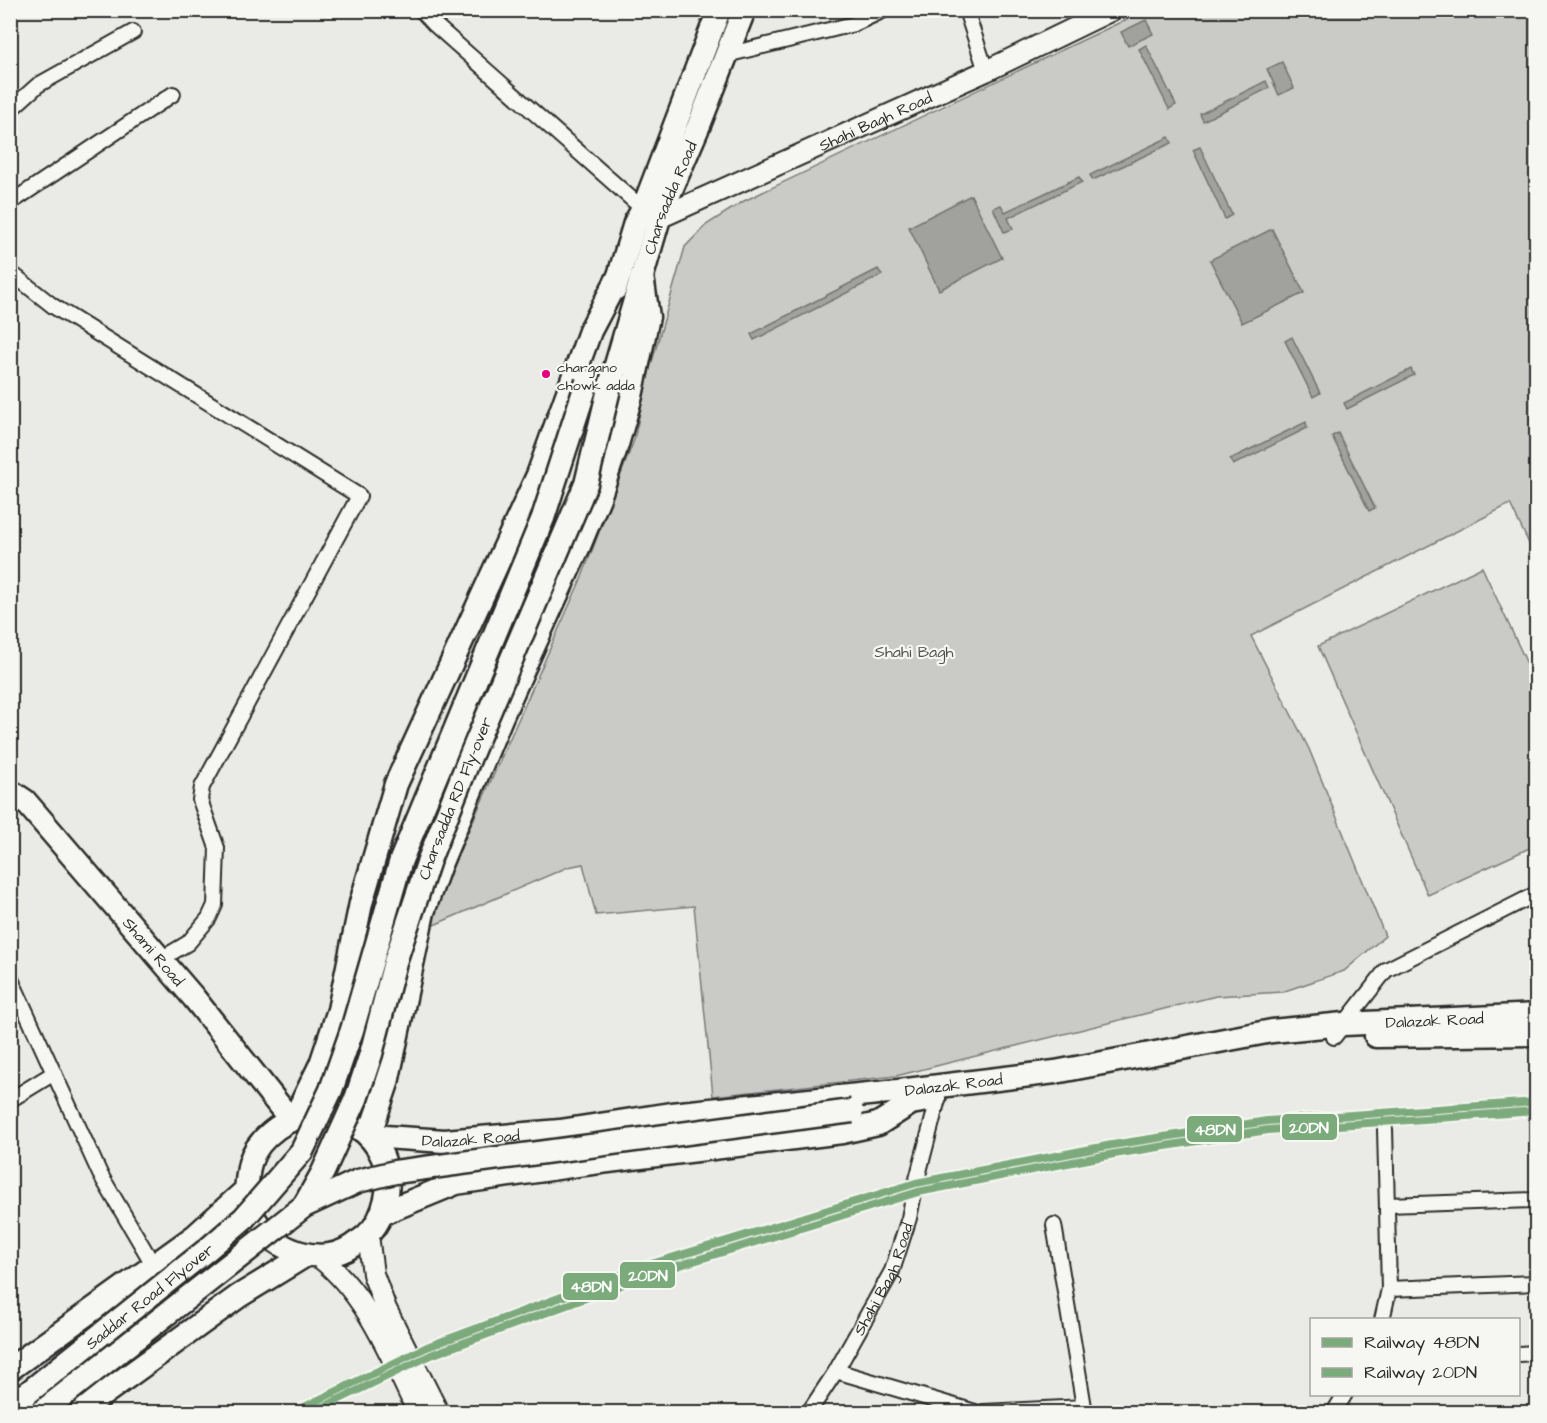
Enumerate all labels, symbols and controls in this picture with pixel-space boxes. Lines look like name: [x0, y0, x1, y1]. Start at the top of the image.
street label: Shahi Bagh Road: [815, 87, 936, 157]
street label: Charsadda Road: [639, 138, 703, 257]
place label: chargano chowk adda: [557, 358, 635, 396]
marker: chargano chowk adda: [540, 368, 552, 380]
park label: Shahi Bagh: [875, 641, 953, 664]
street label: Charsadda RD Fly-over: [413, 713, 498, 883]
street label: Shami Road: [117, 913, 189, 991]
street label: Dalazak Road: [1385, 1007, 1484, 1034]
street label: Dalazak Road: [904, 1068, 1004, 1102]
line badge: 20DN: [1281, 1113, 1338, 1141]
line badge: 48DN: [1186, 1115, 1243, 1143]
text: 20DN: [1288, 1117, 1329, 1139]
text: 48DN: [1194, 1119, 1236, 1141]
street label: Dalazak Road: [421, 1125, 521, 1153]
street label: Shahi Bagh Road: [848, 1220, 919, 1339]
street label: Saddar Road Flyover: [81, 1239, 219, 1355]
line badge: 20DN: [619, 1261, 676, 1289]
text: 20DN: [627, 1265, 668, 1287]
line badge: 48DN: [562, 1272, 619, 1301]
text: 48DN: [570, 1276, 612, 1298]
legend: [1310, 1318, 1520, 1396]
text: Railway 48DN: [1364, 1330, 1479, 1356]
text: Railway 20DN: [1364, 1360, 1477, 1386]

